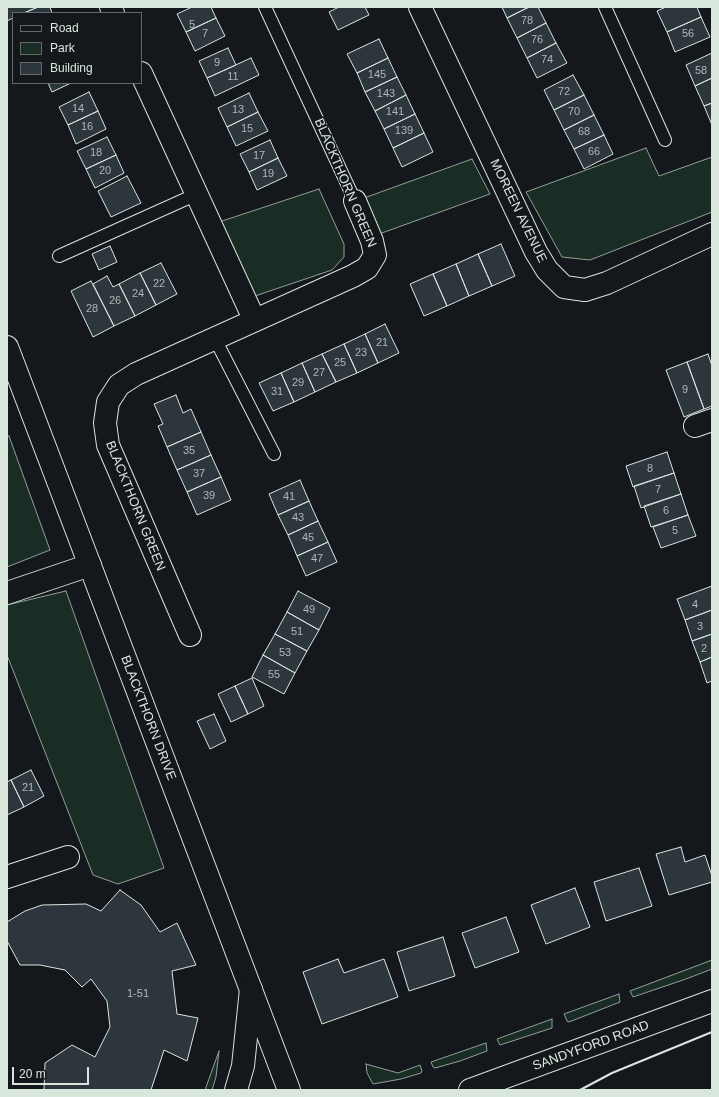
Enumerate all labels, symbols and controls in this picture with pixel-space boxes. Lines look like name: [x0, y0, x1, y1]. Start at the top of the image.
legend: [12, 12, 142, 84]
house number: 78: [521, 14, 533, 28]
house number: 5: [189, 18, 195, 32]
text: Road: [50, 21, 79, 35]
house number: 7: [202, 27, 208, 41]
house number: 56: [682, 27, 694, 41]
house number: 76: [531, 33, 543, 47]
text: Park: [50, 41, 75, 55]
house number: 74: [541, 53, 553, 67]
house number: 9: [214, 56, 220, 70]
text: Building: [50, 61, 93, 75]
house number: 58: [695, 64, 707, 78]
house number: 145: [368, 68, 386, 82]
house number: 11: [227, 70, 239, 84]
house number: 72: [558, 85, 570, 99]
house number: 143: [377, 87, 395, 101]
house number: 14: [72, 102, 84, 116]
house number: 13: [232, 103, 244, 117]
house number: 141: [386, 105, 404, 119]
house number: 70: [568, 105, 580, 119]
street label: BLACKTHORN GREEN: [311, 116, 379, 250]
house number: 16: [81, 120, 93, 134]
house number: 15: [241, 122, 253, 136]
house number: 139: [395, 124, 413, 138]
house number: 68: [578, 125, 590, 139]
house number: 66: [588, 145, 600, 159]
house number: 18: [90, 146, 102, 160]
house number: 17: [253, 149, 265, 163]
street label: MOREEN AVENUE: [486, 157, 550, 265]
house number: 20: [99, 164, 111, 178]
house number: 19: [262, 167, 274, 181]
house number: 22: [153, 277, 165, 291]
house number: 24: [132, 287, 144, 301]
house number: 26: [109, 294, 121, 308]
house number: 28: [86, 302, 98, 316]
house number: 21: [376, 336, 388, 350]
house number: 23: [355, 346, 367, 360]
house number: 25: [334, 356, 346, 370]
house number: 27: [313, 366, 325, 380]
house number: 29: [292, 376, 304, 390]
house number: 9: [682, 383, 688, 397]
house number: 31: [271, 385, 283, 399]
street label: BLACKTHORN GREEN: [102, 439, 168, 573]
house number: 35: [183, 444, 195, 458]
house number: 8: [647, 462, 653, 476]
house number: 37: [193, 467, 205, 481]
house number: 7: [655, 483, 661, 497]
house number: 39: [203, 489, 215, 503]
house number: 41: [283, 490, 295, 504]
house number: 6: [663, 504, 669, 518]
house number: 43: [292, 511, 304, 525]
house number: 5: [672, 524, 678, 538]
house number: 45: [302, 531, 314, 545]
house number: 47: [311, 552, 323, 566]
house number: 4: [692, 598, 698, 612]
house number: 49: [303, 603, 315, 617]
house number: 3: [697, 620, 703, 634]
house number: 51: [291, 625, 303, 639]
house number: 2: [701, 642, 707, 656]
house number: 53: [279, 646, 291, 660]
street label: BLACKTHORN DRIVE: [117, 653, 179, 783]
house number: 55: [268, 668, 280, 682]
house number: 21: [22, 781, 34, 795]
house number: 1-51: [127, 987, 149, 1001]
street label: SANDYFORD ROAD: [531, 1018, 651, 1074]
scale bar: [14, 1059, 91, 1085]
text: 20 m: [19, 1067, 46, 1081]

